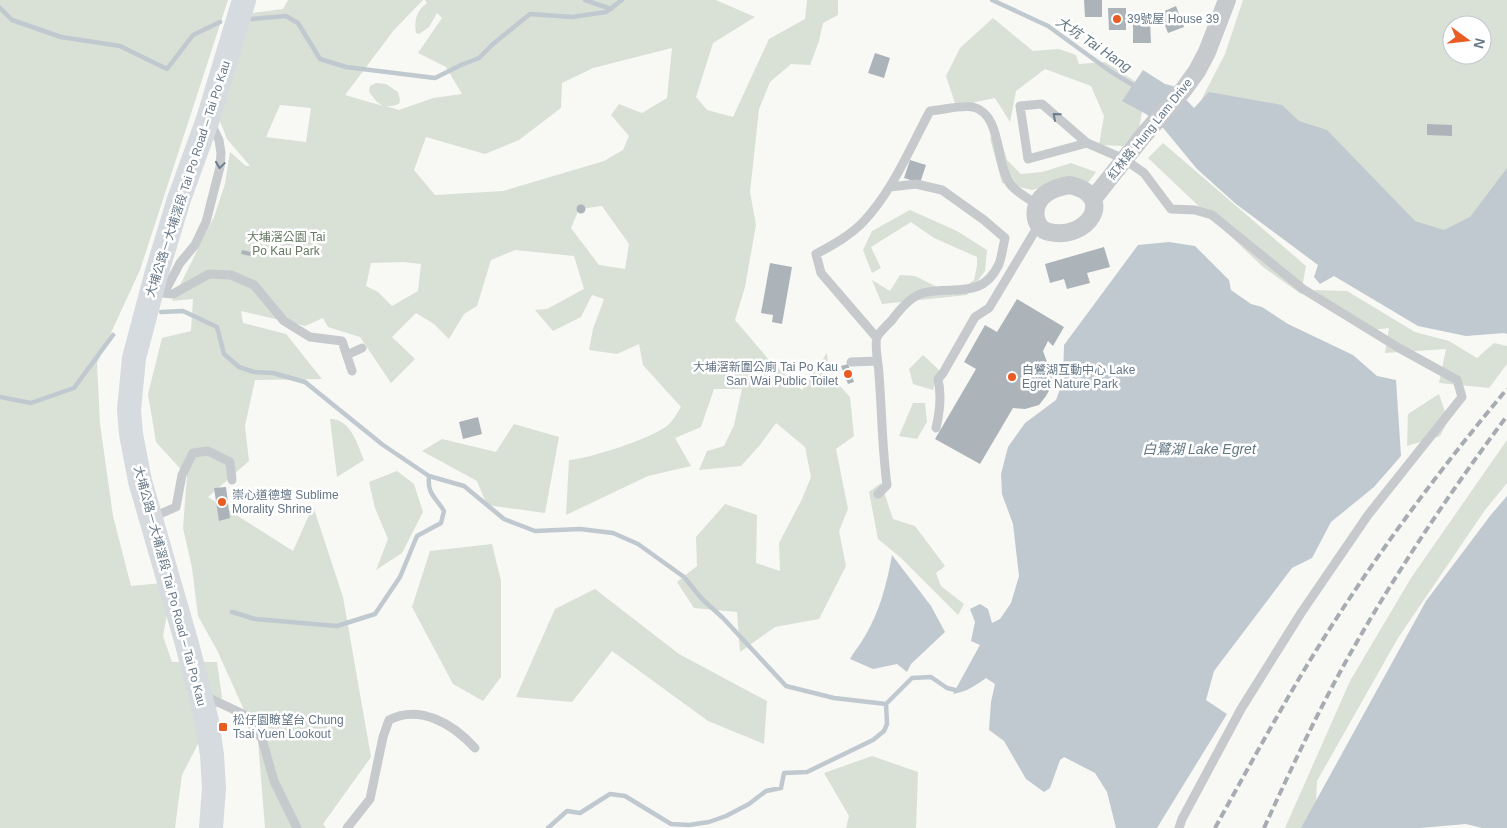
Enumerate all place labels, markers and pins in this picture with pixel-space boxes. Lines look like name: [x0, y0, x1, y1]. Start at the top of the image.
place label: 39號屋 House 39: [1127, 12, 1219, 26]
marker: 39號屋 House 39: [1111, 13, 1123, 25]
place label: 大埔滘新圍公廁 Tai Po Kau San Wai Public Toilet: [693, 360, 839, 388]
place label: 白鷺湖互動中心 Lake Egret Nature Park: [1022, 363, 1136, 391]
marker: 大埔滘新圍公廁 Tai Po Kau San Wai Public Toilet: [842, 368, 854, 380]
marker: 白鷺湖互動中心 Lake Egret Nature Park: [1006, 371, 1018, 383]
place label: 崇心道德壇 Sublime Morality Shrine: [232, 488, 339, 516]
marker: 崇心道德壇 Sublime Morality Shrine: [216, 496, 228, 508]
place label: 松仔園瞭望台 Chung Tsai Yuen Lookout: [233, 713, 344, 741]
marker: 松仔園瞭望台 Chung Tsai Yuen Lookout: [217, 721, 229, 733]

